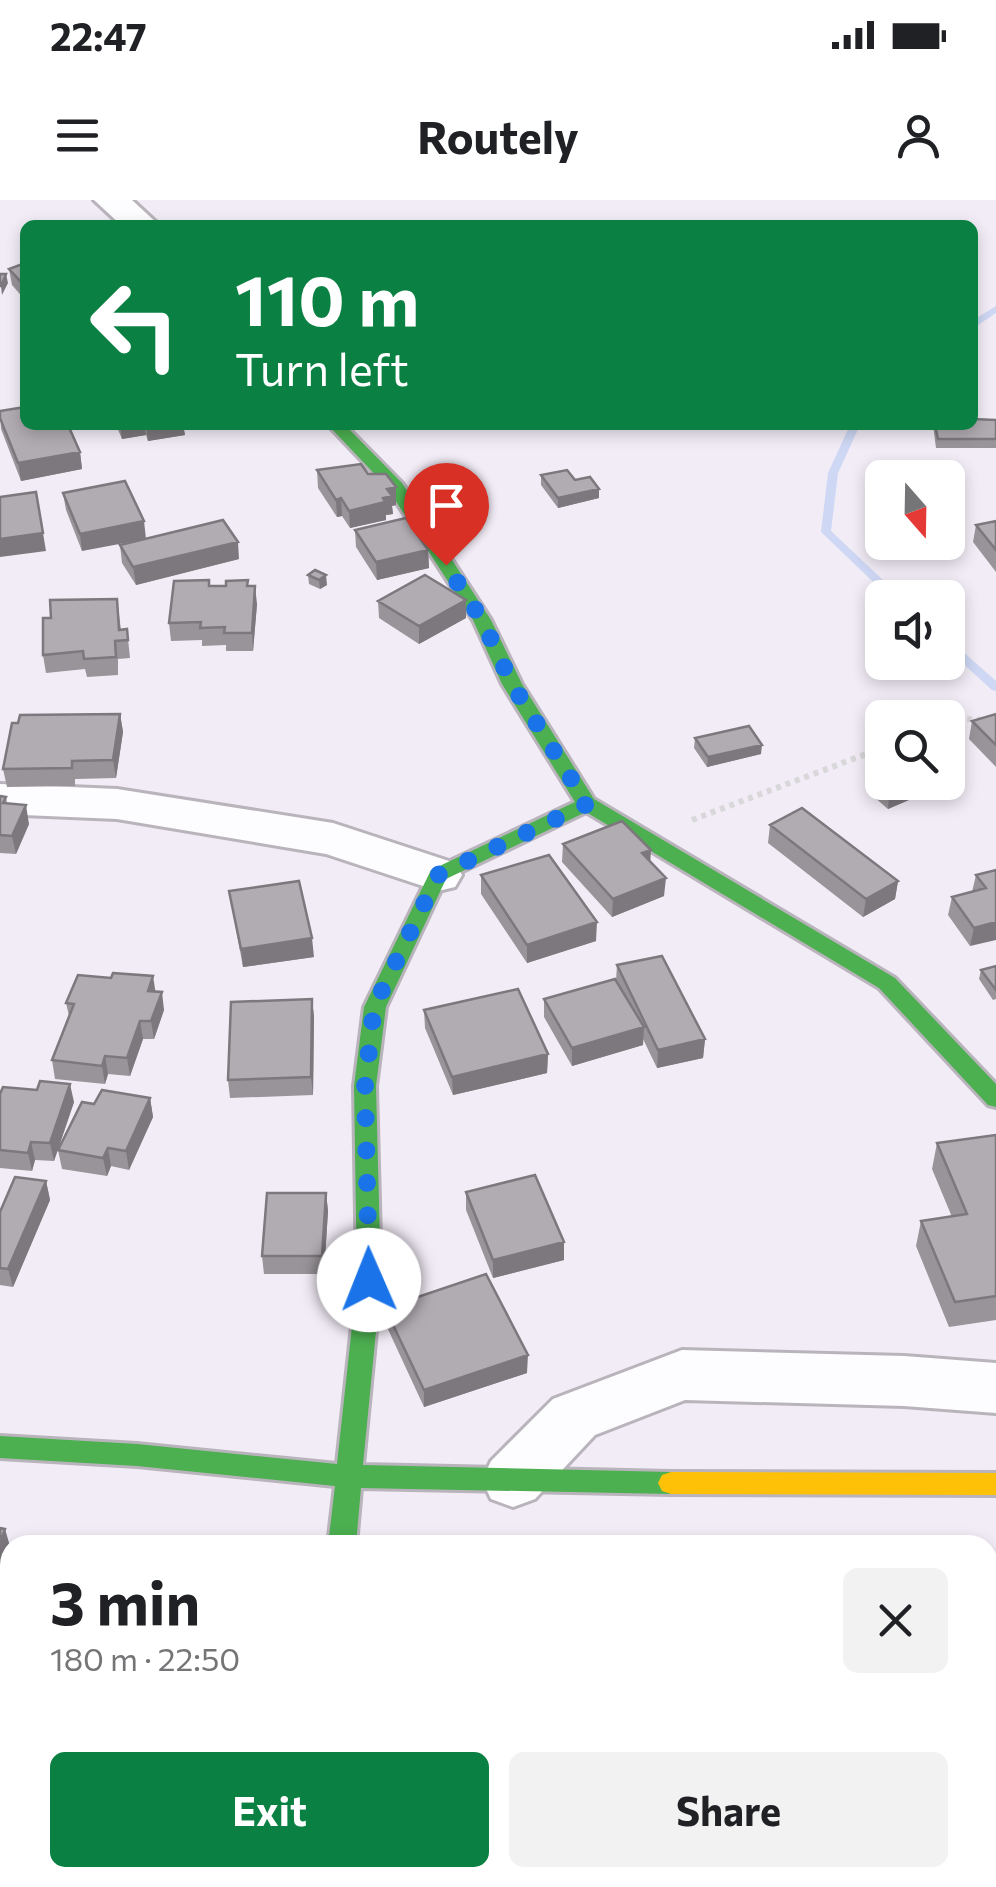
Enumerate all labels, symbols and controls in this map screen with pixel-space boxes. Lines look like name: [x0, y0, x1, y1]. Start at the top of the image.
text: 22:47: [50, 12, 147, 59]
icon: menu: [50, 108, 105, 163]
text: Routely: [417, 108, 579, 163]
icon: person: [891, 108, 946, 163]
text: 110 m: [235, 255, 419, 340]
icon: left: [70, 260, 200, 390]
text: Turn left: [235, 340, 409, 395]
north arrow: [865, 460, 965, 560]
map controls: [865, 460, 965, 800]
pin: [404, 463, 489, 566]
icon: arrive: [419, 478, 474, 533]
button: sound: [865, 580, 965, 680]
button: search: [865, 700, 965, 800]
position arrow: [317, 1228, 421, 1332]
text: 3 min: [50, 1564, 200, 1637]
button: close: [843, 1568, 948, 1673]
text: 180 m · 22:50: [50, 1638, 240, 1678]
button: Exit: [50, 1752, 489, 1867]
button: Share: [509, 1752, 948, 1867]

